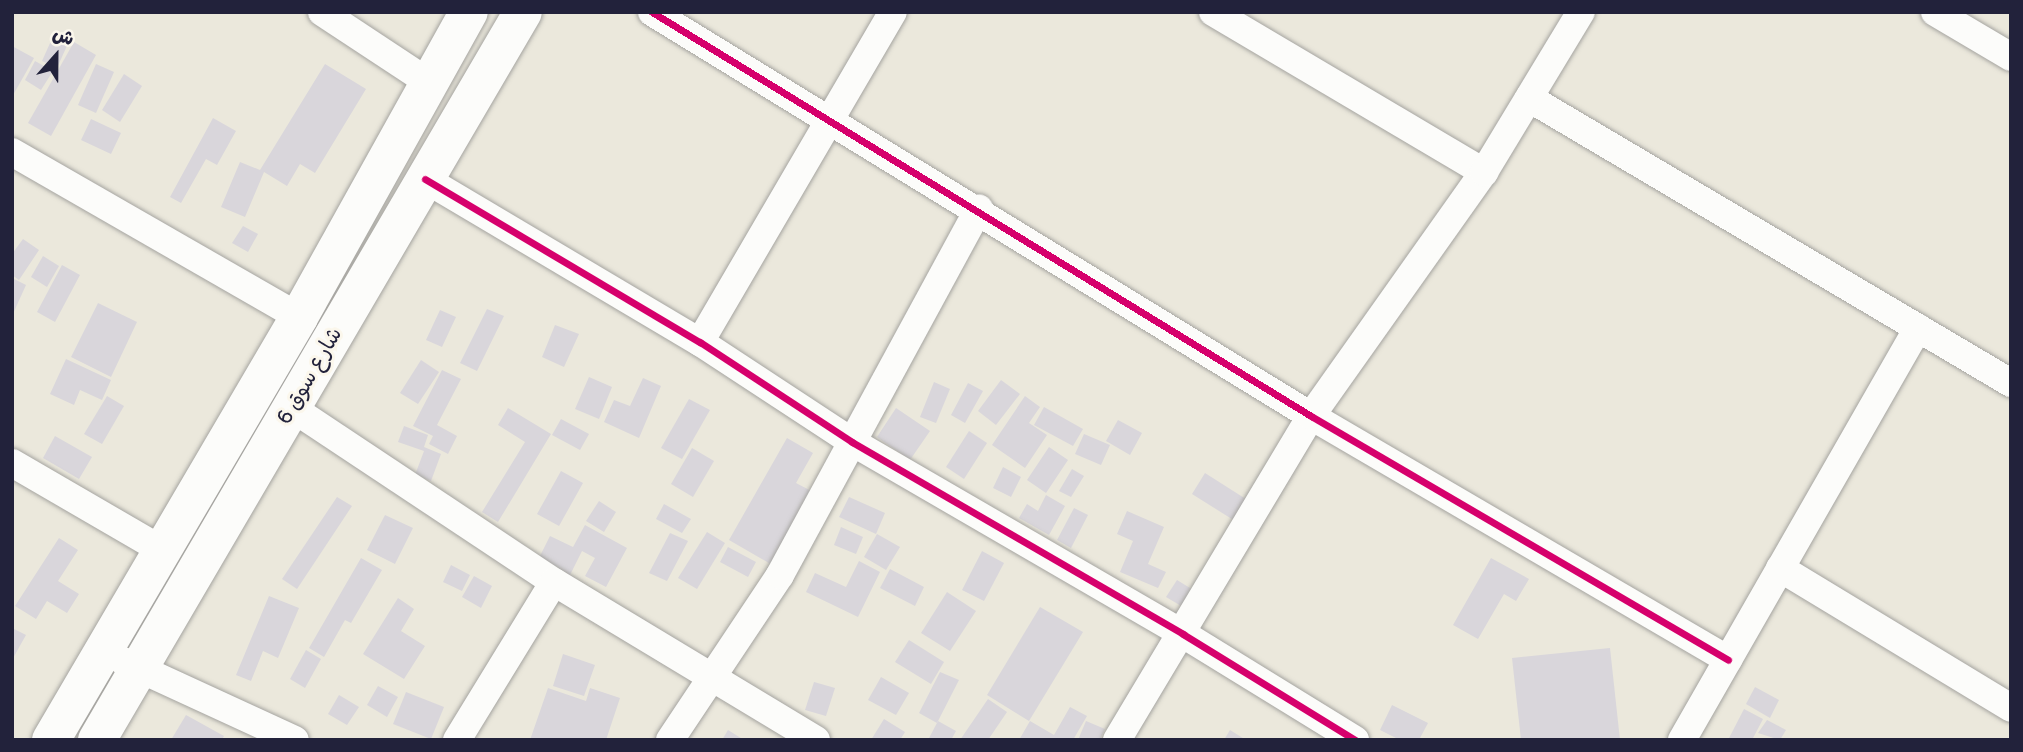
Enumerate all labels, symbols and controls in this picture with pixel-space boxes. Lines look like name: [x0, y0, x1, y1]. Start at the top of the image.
north arrow: [21, 21, 91, 91]
text: ش: [49, 21, 78, 51]
street label: شارع سوق 6: [272, 323, 348, 429]

